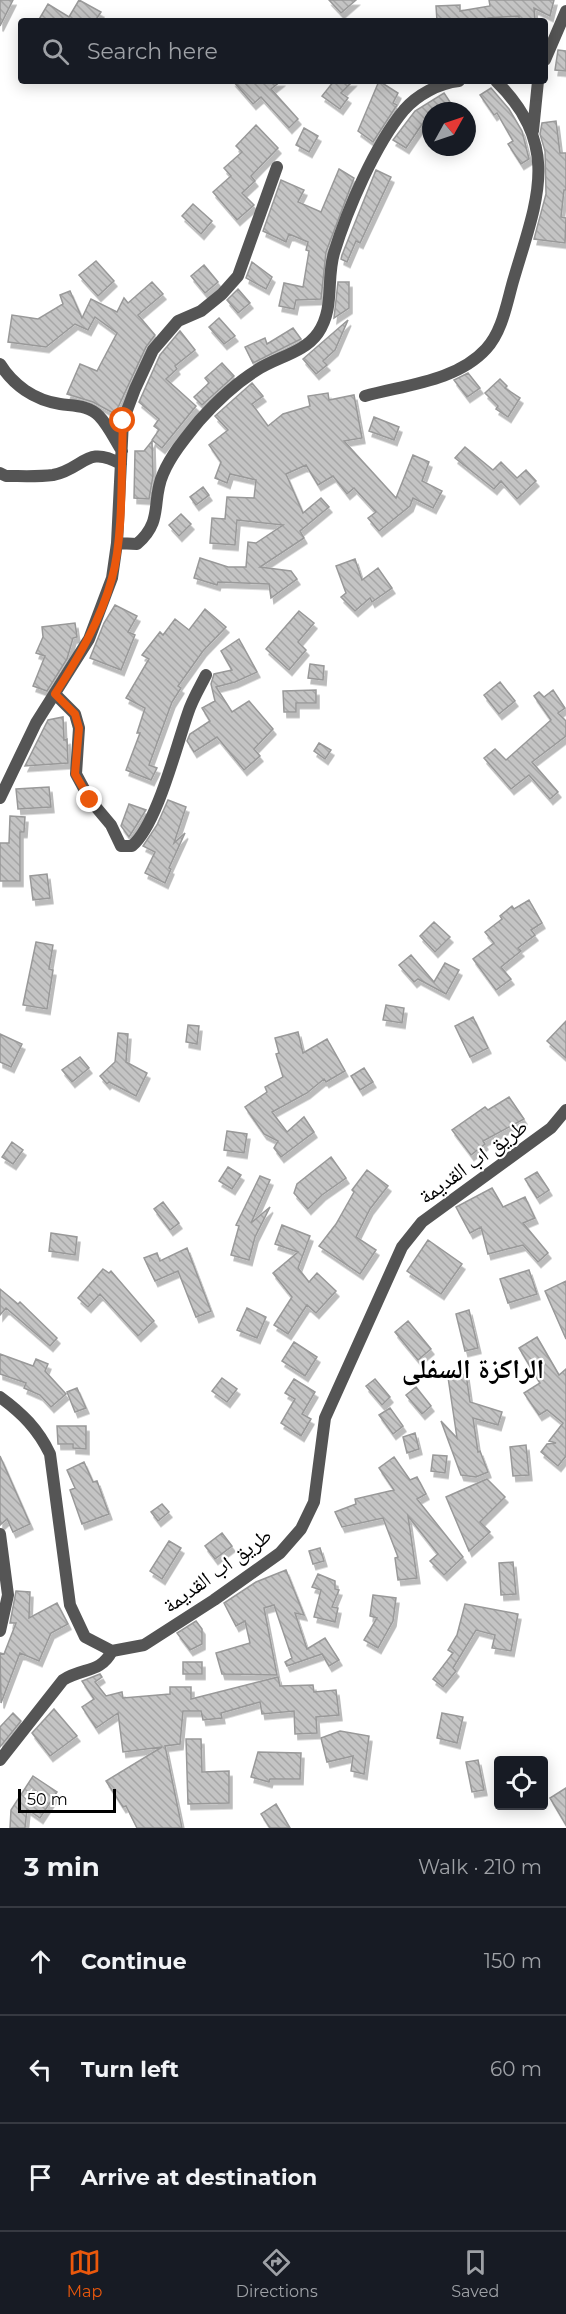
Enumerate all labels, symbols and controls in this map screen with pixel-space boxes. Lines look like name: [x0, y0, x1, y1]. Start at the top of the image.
search box: [18, 18, 548, 84]
icon: search: [39, 35, 72, 68]
text: Search here: [87, 38, 218, 65]
north arrow: [422, 102, 476, 156]
route start: [109, 407, 135, 433]
route end: [76, 786, 102, 812]
street label: طريق اب القديمة: [414, 1113, 533, 1210]
district label: الراكزة السفلى: [402, 1352, 544, 1386]
street label: طريق اب القديمة: [158, 1522, 277, 1619]
map controls: [494, 1756, 548, 1810]
button: locate: [494, 1756, 548, 1810]
scale bar: [18, 1786, 116, 1814]
text: 50 m: [27, 1790, 68, 1809]
text: 3 min: [24, 1851, 100, 1883]
text: Walk · 210 m: [418, 1855, 542, 1879]
icon: ahead: [24, 1945, 57, 1978]
text: Continue: [81, 1948, 187, 1975]
text: 150 m: [484, 1949, 542, 1973]
icon: left: [24, 2053, 57, 2086]
text: Turn left: [81, 2056, 179, 2083]
text: 60 m: [490, 2057, 542, 2081]
icon: arrive: [24, 2161, 57, 2194]
text: Arrive at destination: [81, 2164, 317, 2191]
tab: Map: [67, 2246, 102, 2301]
tab: Directions: [236, 2246, 318, 2301]
tab: Saved: [451, 2246, 499, 2301]

